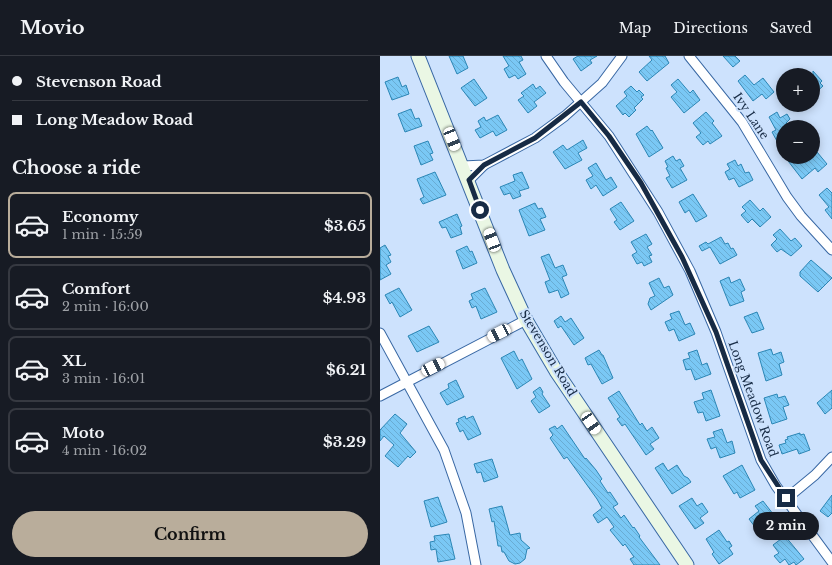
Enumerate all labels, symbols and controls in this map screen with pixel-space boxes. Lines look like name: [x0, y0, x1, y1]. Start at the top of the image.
text: Movio: [20, 16, 85, 39]
text: Map: [619, 19, 651, 37]
text: Directions: [673, 19, 748, 37]
text: Saved: [770, 19, 812, 37]
map controls: [776, 68, 820, 164]
button: +: [776, 68, 820, 112]
text: Stevenson Road: [36, 72, 162, 91]
street label: Ivy Lane: [730, 89, 773, 142]
text: Long Meadow Road: [36, 110, 193, 129]
button: −: [776, 120, 820, 164]
car: [442, 126, 462, 152]
text: Choose a ride: [12, 157, 141, 179]
route start: [471, 201, 489, 219]
icon: car: [14, 207, 50, 243]
text: Economy: [62, 207, 139, 226]
text: $3.65: [324, 216, 366, 235]
text: 1 min · 15:59: [62, 226, 143, 243]
car: [482, 227, 502, 253]
icon: car: [14, 279, 50, 315]
text: Comfort: [62, 279, 130, 298]
text: $4.93: [323, 288, 366, 307]
text: 2 min · 16:00: [62, 298, 149, 315]
street label: Stevenson Road: [517, 307, 580, 399]
car: [486, 322, 512, 344]
street label: Long Meadow Road: [725, 339, 781, 459]
icon: car: [14, 351, 50, 387]
text: XL: [62, 351, 86, 370]
car: [420, 356, 446, 378]
text: $6.21: [326, 360, 366, 379]
text: 3 min · 16:01: [62, 370, 145, 387]
car: [579, 410, 603, 436]
icon: car: [14, 423, 50, 459]
text: Moto: [62, 423, 104, 442]
text: $3.29: [323, 432, 366, 451]
text: 4 min · 16:02: [62, 442, 147, 459]
route end: [777, 489, 795, 507]
button: Confirm: [12, 511, 368, 557]
callout: 2 min: [753, 512, 819, 540]
text: 2 min: [766, 517, 806, 534]

